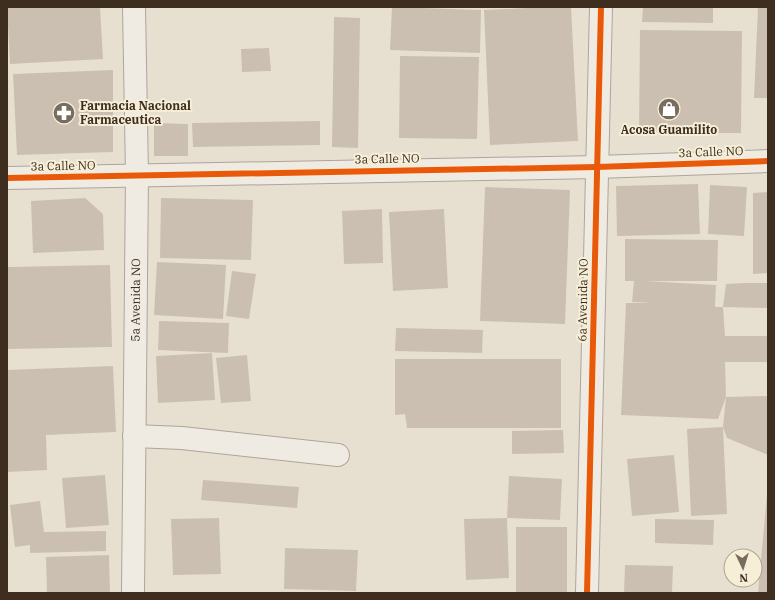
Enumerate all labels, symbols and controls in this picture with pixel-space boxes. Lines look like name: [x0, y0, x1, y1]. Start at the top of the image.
shop icon: Acosa Guamilito: [656, 96, 682, 122]
place label: Farmacia Nacional Farmaceutica: [80, 98, 191, 127]
pharmacy icon: Farmacia Nacional Farmaceutica: [51, 100, 77, 126]
place label: Acosa Guamilito: [621, 122, 717, 137]
street label: 3a Calle NO: [678, 143, 744, 160]
street label: 3a Calle NO: [354, 150, 420, 167]
street label: 3a Calle NO: [30, 157, 96, 174]
street label: 5a Avenida NO: [127, 258, 143, 342]
street label: 6a Avenida NO: [574, 258, 591, 342]
north arrow: [723, 548, 763, 588]
text: N: [739, 571, 749, 585]

